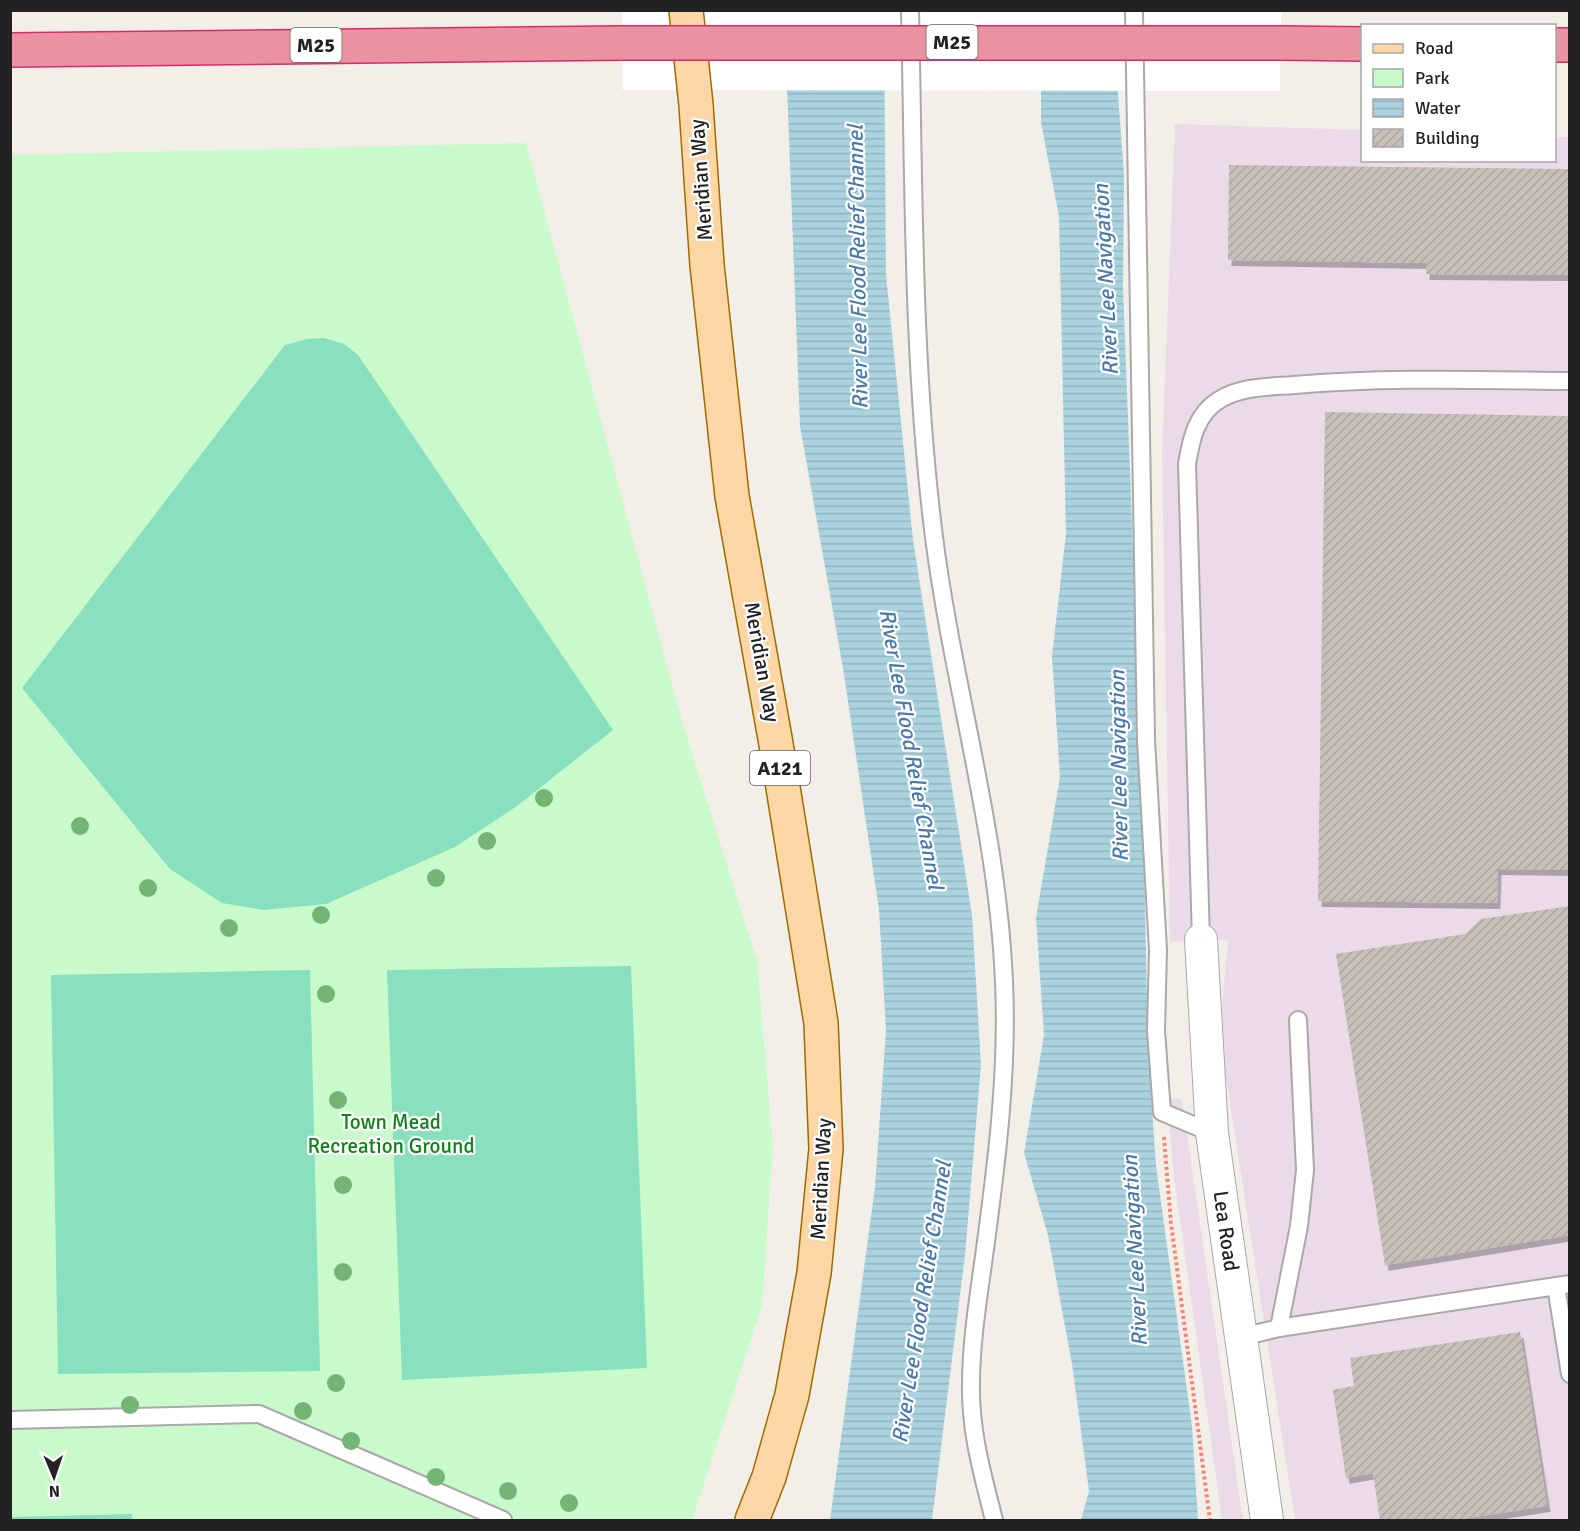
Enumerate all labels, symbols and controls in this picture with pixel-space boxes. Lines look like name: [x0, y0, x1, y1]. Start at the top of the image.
legend: [1361, 24, 1556, 162]
road number: M25: [926, 25, 978, 59]
road number: M25: [290, 28, 342, 62]
text: Road: [1415, 37, 1454, 59]
text: Park: [1415, 67, 1450, 89]
text: Water: [1415, 97, 1461, 119]
street label: Meridian Way: [684, 118, 718, 242]
water label: River Lee Flood Relief Channel: [841, 123, 873, 410]
text: Building: [1415, 127, 1479, 149]
water label: River Lee Navigation: [1087, 183, 1124, 376]
street label: Meridian Way: [739, 600, 785, 725]
water label: River Lee Flood Relief Channel: [873, 606, 950, 893]
water label: River Lee Navigation: [1103, 669, 1134, 862]
road number: A121: [750, 751, 810, 785]
park label: Town Mead Recreation Ground: [307, 1109, 475, 1159]
street label: Meridian Way: [805, 1117, 837, 1241]
water label: River Lee Navigation: [1116, 1154, 1153, 1347]
water label: River Lee Flood Relief Channel: [886, 1158, 957, 1445]
street label: Lea Road: [1207, 1189, 1245, 1273]
north arrow: [24, 1447, 84, 1507]
text: N: [49, 1481, 60, 1501]

